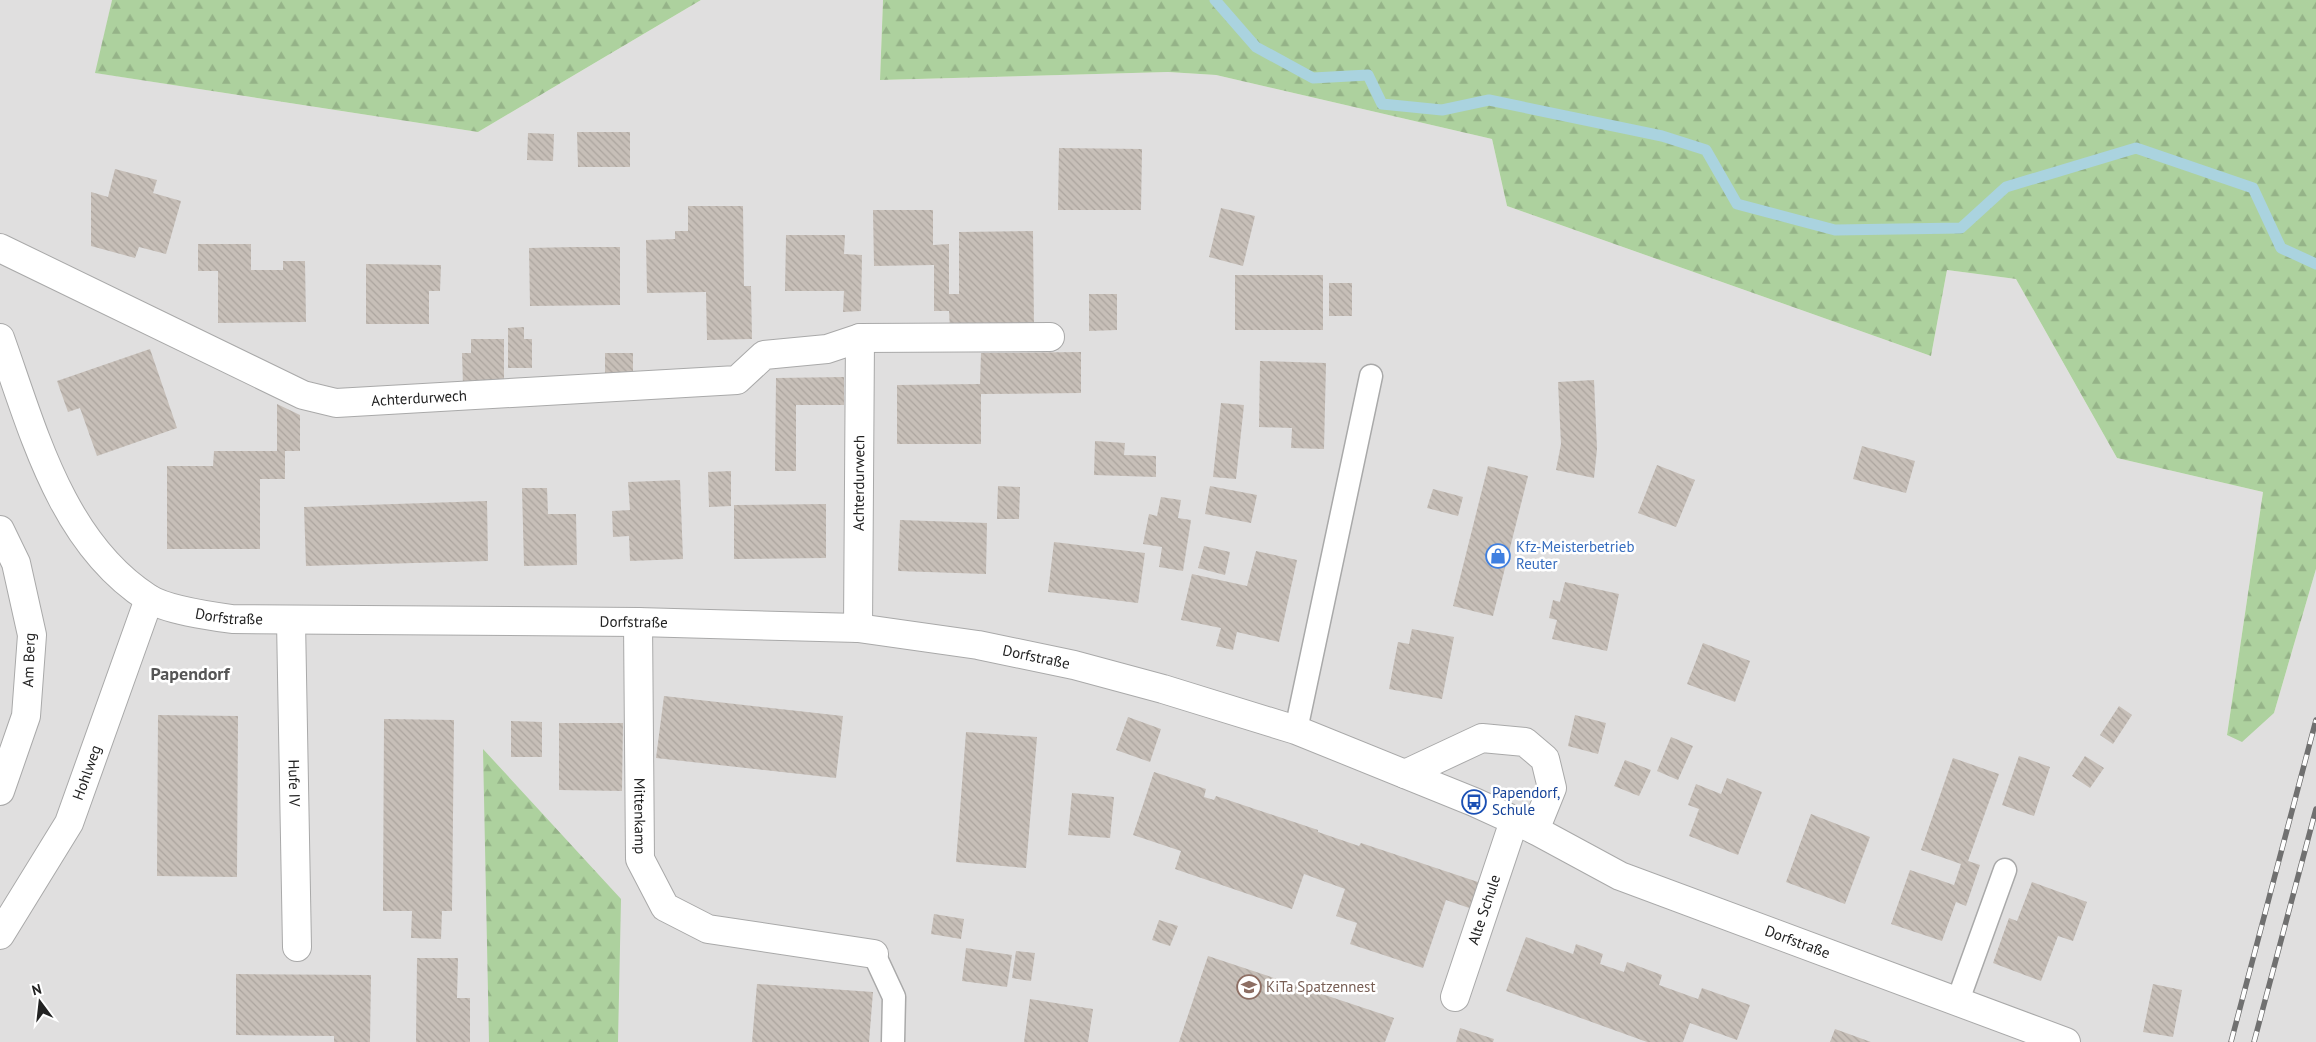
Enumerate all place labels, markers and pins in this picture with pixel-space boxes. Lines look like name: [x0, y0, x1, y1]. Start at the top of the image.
place label: Kfz-Meisterbetrieb Reuter: [1516, 537, 1635, 573]
shop icon: Kfz-Meisterbetrieb Reuter: [1485, 543, 1511, 569]
place label: Papendorf, Schule: [1492, 783, 1560, 819]
bus stop icon: Papendorf, Schule: [1461, 789, 1487, 815]
school or university icon: KiTa Spatzennest: [1236, 974, 1262, 1000]
place label: KiTa Spatzennest: [1266, 977, 1376, 996]

